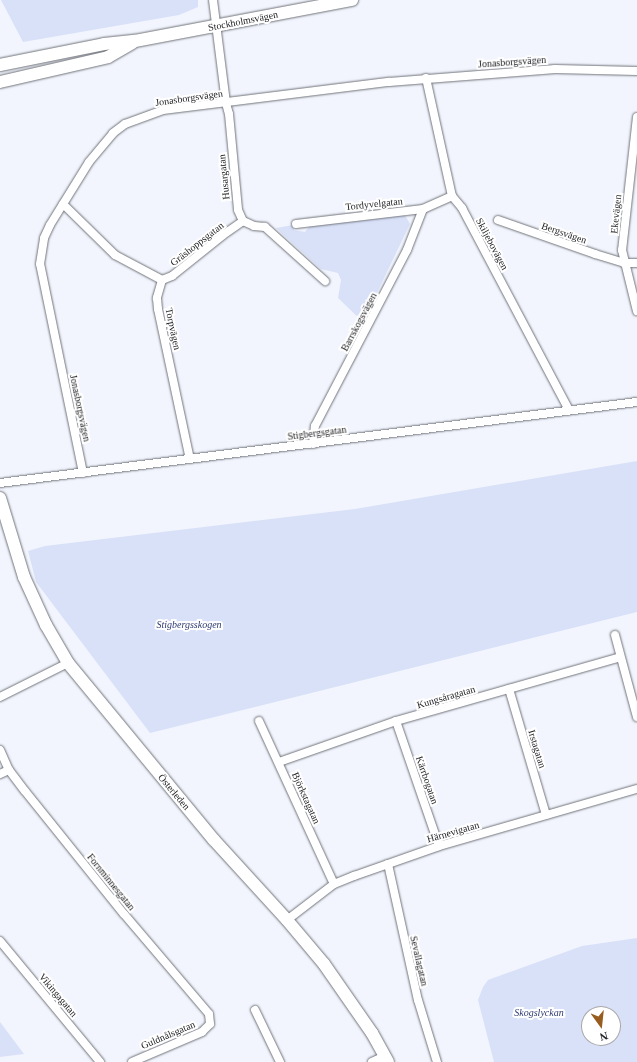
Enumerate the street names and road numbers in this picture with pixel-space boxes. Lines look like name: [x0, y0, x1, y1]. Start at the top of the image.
street label: Stockholmsvägen: [207, 8, 279, 34]
street label: Jonasborgsvägen: [478, 54, 546, 70]
street label: Jonasborgsvägen: [154, 87, 224, 109]
street label: Husargatan: [216, 154, 232, 200]
street label: Ekevägen: [608, 194, 624, 234]
street label: Tordyvelgatan: [345, 195, 403, 213]
street label: Skiljebovägen: [473, 216, 511, 272]
street label: Gräshoppsgatan: [168, 219, 226, 269]
street label: Bergsvägen: [540, 220, 588, 246]
street label: Barrskogsvägen: [339, 291, 379, 353]
street label: Torpvägen: [163, 307, 183, 351]
street label: Jonasborgsvägen: [67, 373, 93, 443]
street label: Stigbergsgatan: [287, 423, 347, 443]
street label: Kungsåragatan: [416, 683, 476, 711]
street label: Irstagatan: [525, 728, 549, 770]
street label: Kärrbogatan: [413, 754, 441, 806]
street label: Björkstagatan: [289, 770, 323, 826]
street label: Österleden: [155, 772, 193, 812]
street label: Härnevigatan: [425, 819, 481, 845]
street label: Fornminnesgatan: [84, 851, 138, 913]
street label: Sevallagatan: [407, 935, 431, 987]
street label: Vikingagatan: [36, 971, 80, 1019]
street label: Guldnålsgatan: [139, 1018, 197, 1052]

